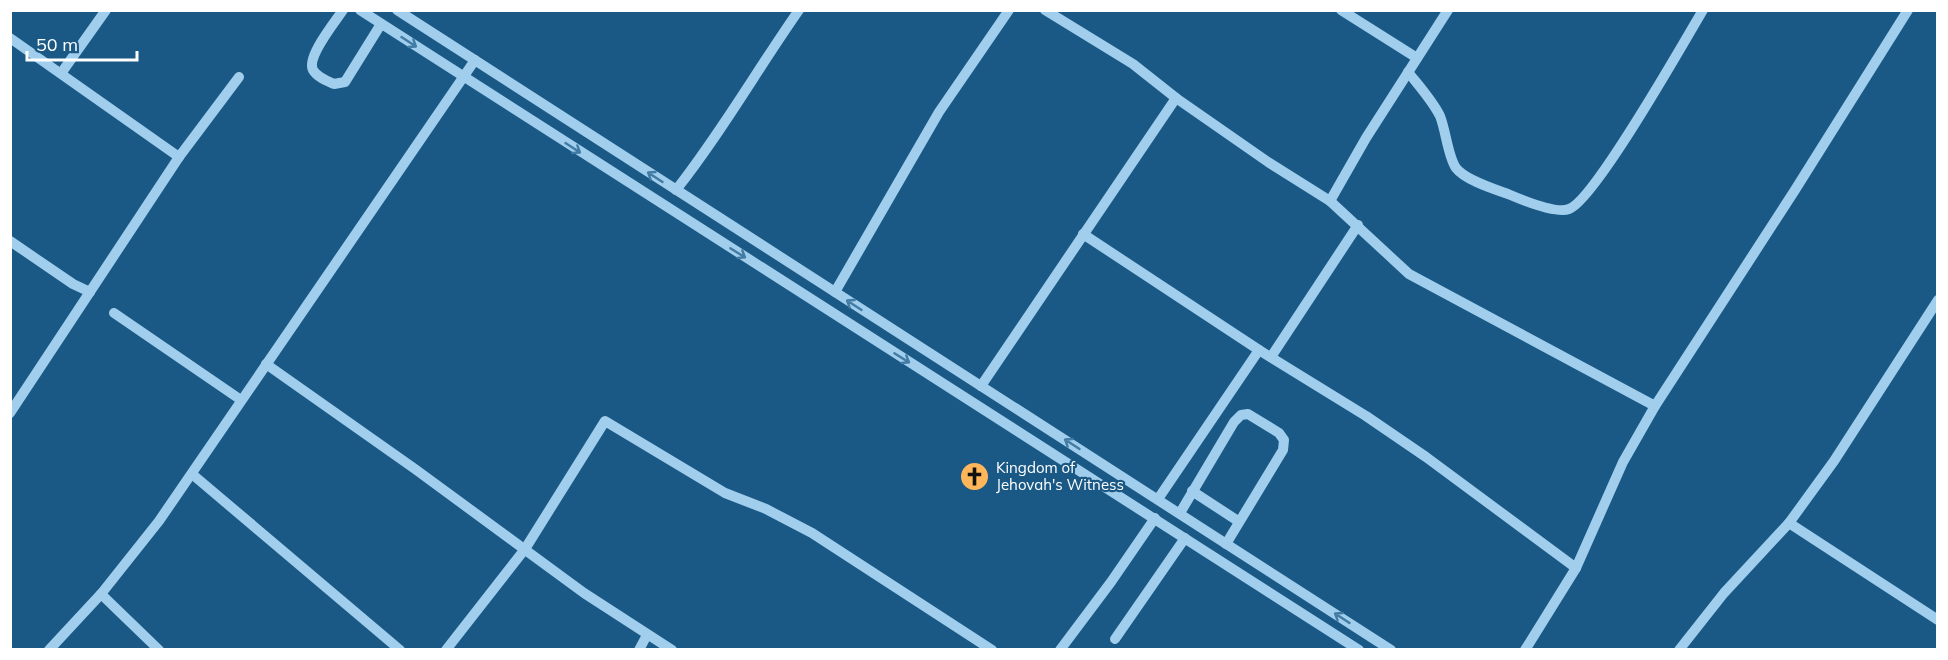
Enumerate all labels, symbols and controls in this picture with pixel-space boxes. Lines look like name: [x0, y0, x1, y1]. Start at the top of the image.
scale bar: [27, 24, 136, 62]
text: 50 m: [36, 33, 78, 56]
one-way arrow: [401, 36, 418, 49]
one-way arrow: [565, 142, 581, 154]
one-way arrow: [647, 170, 664, 182]
one-way arrow: [729, 247, 746, 259]
one-way arrow: [847, 299, 863, 311]
one-way arrow: [893, 352, 910, 364]
one-way arrow: [1064, 437, 1081, 449]
place label: Kingdom of Jehovah's Witness: [996, 458, 1124, 494]
church icon: Kingdom of Jehovah's Witness: [959, 461, 991, 493]
one-way arrow: [1334, 612, 1350, 624]

